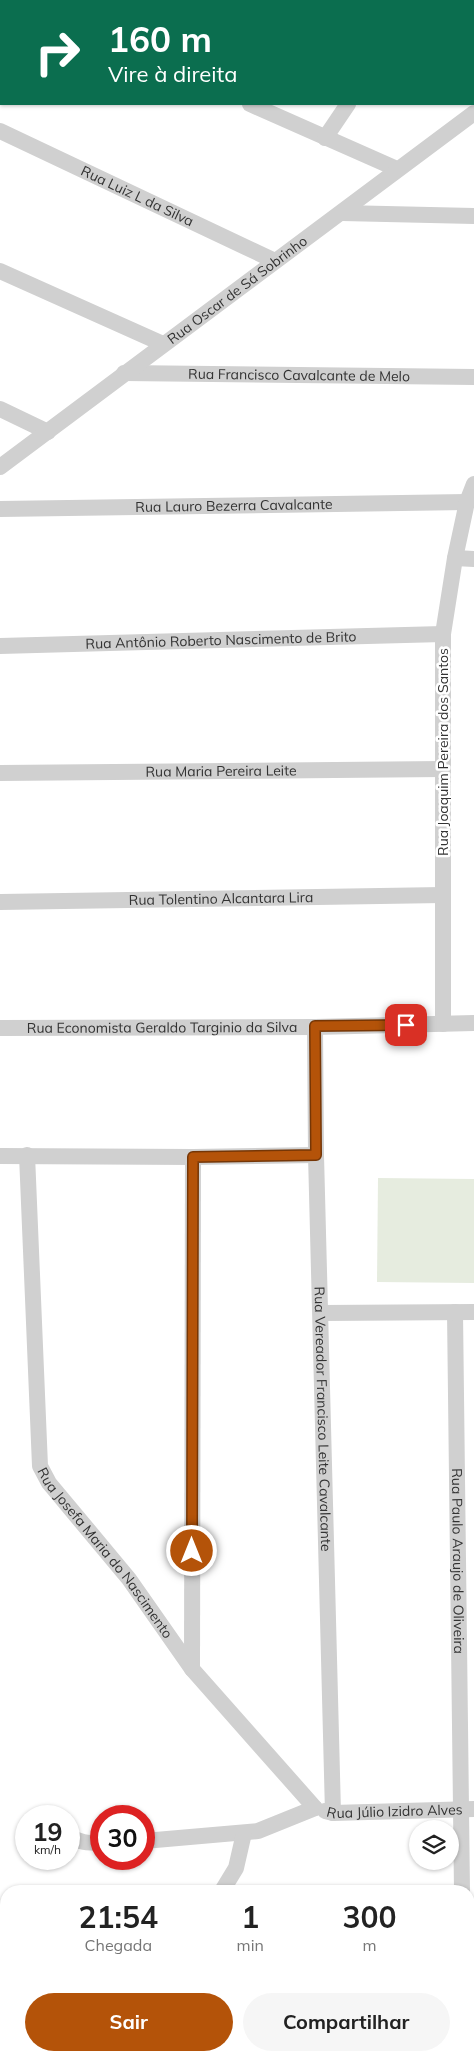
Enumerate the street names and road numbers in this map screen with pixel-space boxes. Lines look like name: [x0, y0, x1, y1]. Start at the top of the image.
street label: Rua Luiz L da Silva: [78, 162, 197, 230]
street label: Rua Oscar de Sá Sobrinho: [164, 232, 311, 348]
street label: Rua Francisco Cavalcante de Melo: [188, 365, 410, 385]
street label: Rua Lauro Bezerra Cavalcante: [135, 495, 333, 516]
street label: Rua Antônio Roberto Nascimento de Brito: [85, 627, 357, 653]
street label: Rua Joaquim Pereira dos Santos: [434, 648, 452, 856]
street label: Rua Maria Pereira Leite: [145, 761, 297, 781]
street label: Rua Tolentino Alcantara Lira: [129, 888, 313, 909]
street label: Rua Economista Geraldo Targinio da Silva: [27, 1018, 297, 1037]
street label: Rua Vereador Francisco Leite Cavalcante: [310, 1286, 335, 1552]
street label: Rua Josefa Maria do Nascimento: [33, 1464, 177, 1642]
street label: Rua Paulo Araujo de Oliveira: [448, 1468, 468, 1654]
street label: Rua Júlio Izidro Alves: [325, 1800, 463, 1823]

